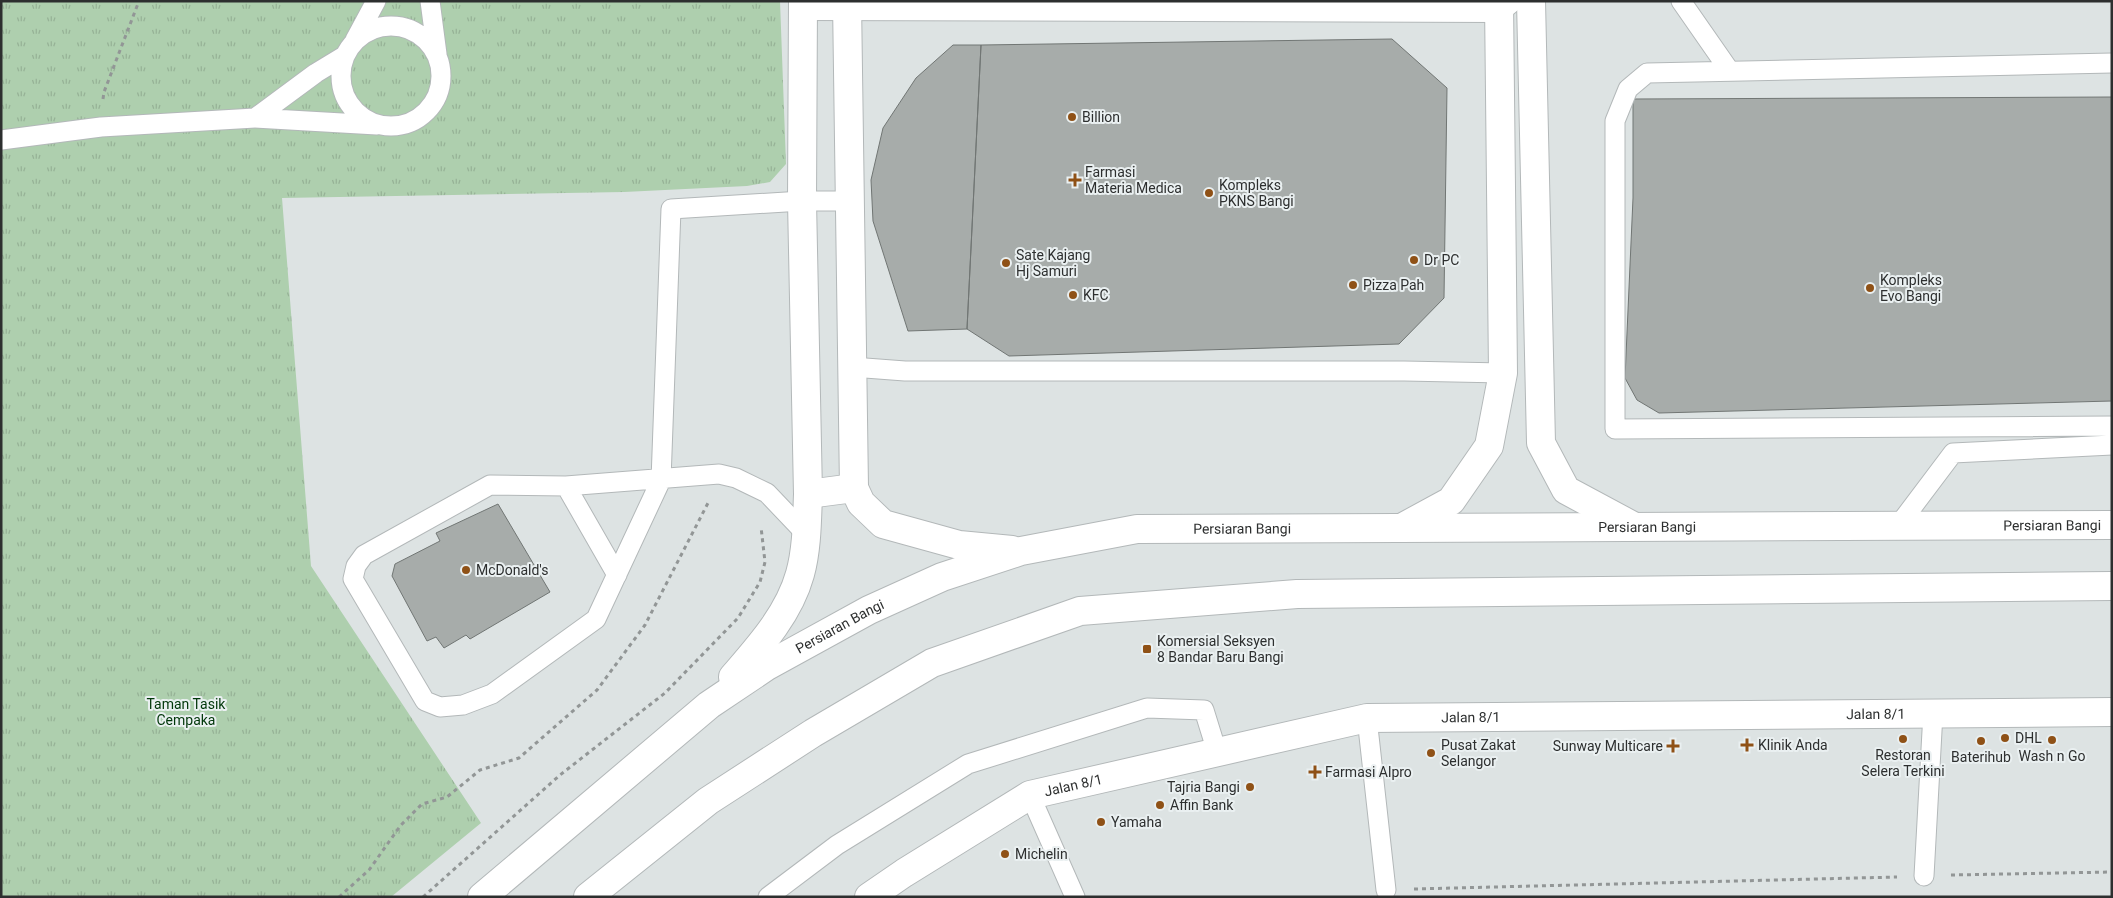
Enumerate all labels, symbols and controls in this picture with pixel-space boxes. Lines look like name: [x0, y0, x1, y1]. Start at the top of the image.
place label: Billion: [1082, 109, 1120, 125]
marker: Billion: [1066, 111, 1078, 123]
place label: Farmasi Materia Medica: [1085, 164, 1182, 196]
marker: Farmasi Materia Medica: [1069, 174, 1081, 186]
place label: Kompleks PKNS Bangi: [1219, 177, 1294, 209]
marker: Kompleks PKNS Bangi: [1203, 187, 1215, 199]
place label: Sate Kajang Hj Samuri: [1016, 247, 1090, 279]
place label: Dr PC: [1424, 252, 1459, 268]
marker: Dr PC: [1408, 254, 1420, 266]
marker: Sate Kajang Hj Samuri: [1000, 257, 1012, 269]
place label: Kompleks Evo Bangi: [1880, 272, 1942, 304]
place label: Pizza Pah: [1363, 277, 1424, 293]
marker: Pizza Pah: [1347, 279, 1359, 291]
marker: Kompleks Evo Bangi: [1864, 282, 1876, 294]
place label: KFC: [1083, 287, 1109, 303]
marker: KFC: [1067, 289, 1079, 301]
street label: Persiaran Bangi: [2003, 517, 2101, 533]
street label: Persiaran Bangi: [1598, 519, 1696, 535]
street label: Persiaran Bangi: [1193, 520, 1291, 537]
place label: McDonald's: [476, 562, 549, 578]
marker: McDonald's: [460, 564, 472, 576]
street label: Persiaran Bangi: [793, 596, 886, 657]
place label: Komersial Seksyen 8 Bandar Baru Bangi: [1157, 633, 1284, 665]
marker: Komersial Seksyen 8 Bandar Baru Bangi: [1141, 643, 1153, 655]
park label: Taman Tasik Cempaka: [147, 696, 226, 728]
street label: Jalan 8/1: [1846, 706, 1905, 722]
street label: Jalan 8/1: [1441, 709, 1500, 725]
place label: DHL: [2015, 730, 2042, 746]
marker: DHL: [1999, 732, 2011, 744]
marker: Restoran Selera Terkini: [1897, 733, 1909, 745]
marker: Wash n Go: [2046, 734, 2058, 746]
marker: Baterihub: [1975, 735, 1987, 747]
place label: Pusat Zakat Selangor: [1441, 737, 1516, 769]
place label: Klinik Anda: [1758, 737, 1828, 753]
place label: Sunway Multicare: [1553, 738, 1663, 754]
marker: Klinik Anda: [1740, 738, 1754, 752]
marker: Sunway Multicare: [1667, 740, 1679, 752]
marker: Pusat Zakat Selangor: [1425, 747, 1437, 759]
place label: Restoran Selera Terkini: [1861, 747, 1945, 779]
place label: Wash n Go: [2019, 748, 2085, 764]
place label: Baterihub: [1951, 749, 2011, 765]
place label: Farmasi Alpro: [1325, 764, 1412, 780]
marker: Farmasi Alpro: [1309, 766, 1321, 778]
street label: Jalan 8/1: [1043, 771, 1104, 800]
place label: Tajria Bangi: [1167, 779, 1240, 795]
marker: Tajria Bangi: [1244, 781, 1256, 793]
place label: Affin Bank: [1170, 797, 1234, 813]
marker: Affin Bank: [1154, 799, 1166, 811]
place label: Yamaha: [1111, 814, 1162, 830]
marker: Yamaha: [1095, 816, 1107, 828]
place label: Michelin: [1015, 846, 1068, 862]
marker: Michelin: [999, 848, 1011, 860]

